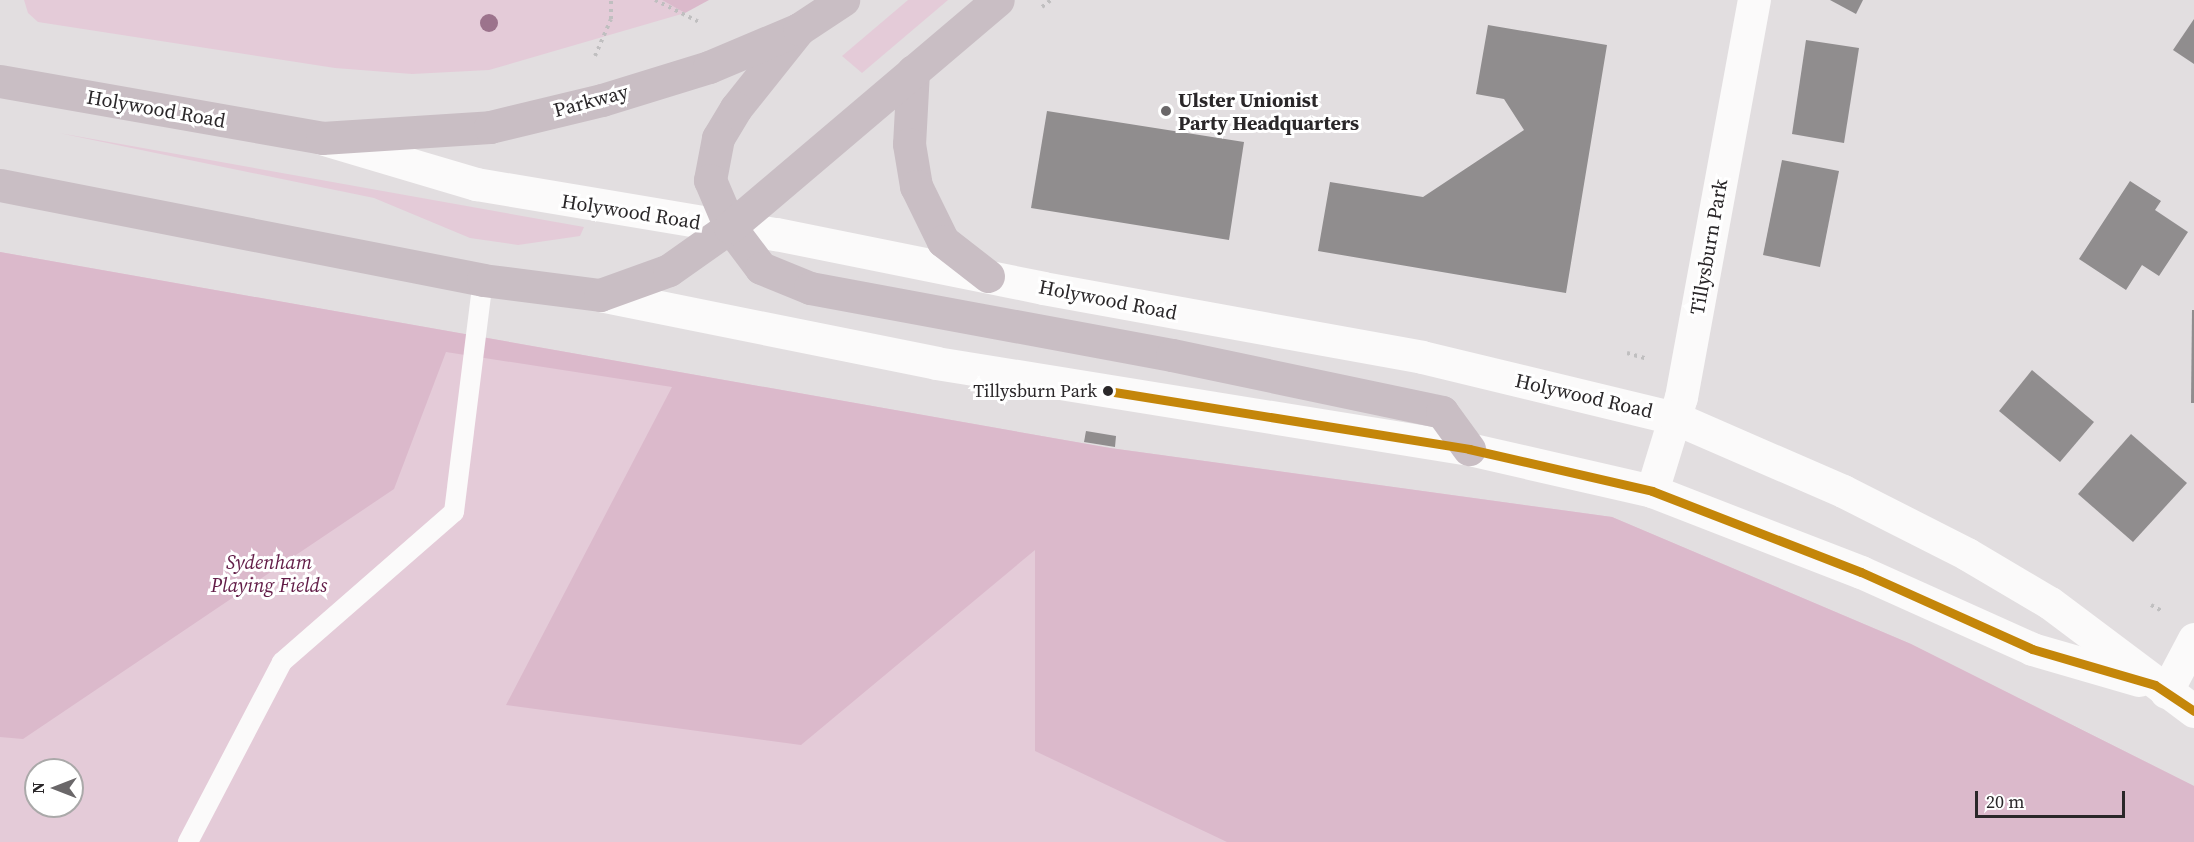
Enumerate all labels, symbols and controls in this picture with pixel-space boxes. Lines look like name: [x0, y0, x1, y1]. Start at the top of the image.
street label: Parkway: [551, 80, 631, 122]
street label: Holywood Road: [85, 85, 227, 133]
place label: Ulster Unionist Party Headquarters: [1178, 88, 1359, 135]
marker: Ulster Unionist Party Headquarters: [1159, 104, 1173, 118]
street label: Tillysburn Park: [1685, 177, 1733, 317]
street label: Holywood Road: [560, 189, 702, 235]
street label: Holywood Road: [1037, 275, 1179, 325]
street label: Holywood Road: [1513, 369, 1655, 423]
place label: Tillysburn Park: [973, 380, 1097, 402]
marker: Tillysburn Park: [1102, 385, 1114, 397]
park label: Sydenham Playing Fields: [211, 550, 327, 597]
north arrow: [24, 758, 84, 818]
scale bar: [1978, 779, 2128, 817]
text: N: [27, 782, 49, 794]
text: 20 m: [1986, 789, 2024, 814]

